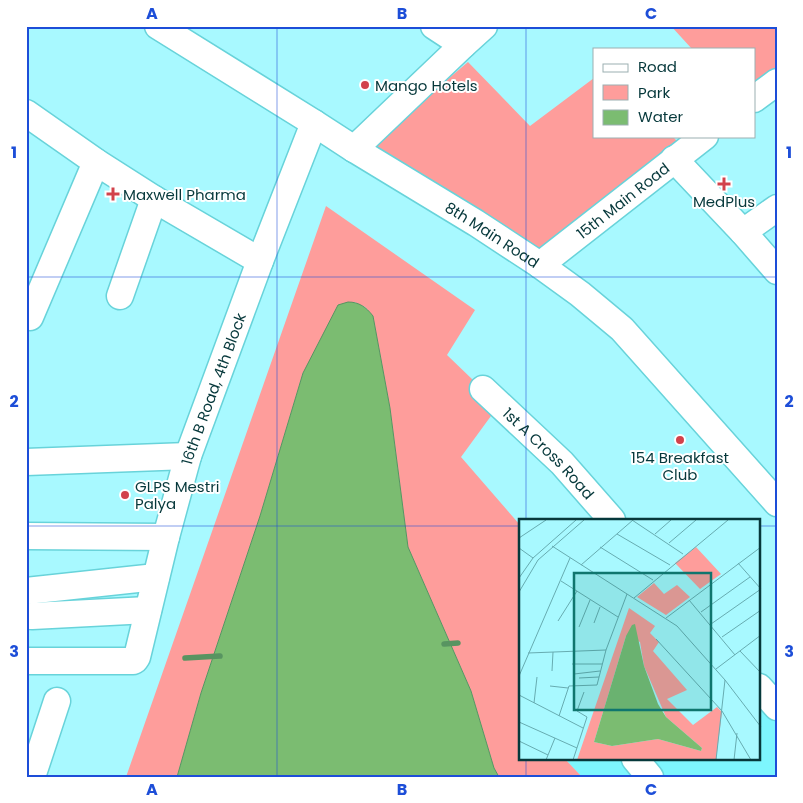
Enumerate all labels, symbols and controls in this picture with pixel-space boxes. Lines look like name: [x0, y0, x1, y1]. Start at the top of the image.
text: A: [146, 2, 158, 25]
text: B: [397, 2, 407, 25]
text: C: [645, 2, 657, 25]
legend: [593, 48, 756, 138]
text: Road: [638, 56, 677, 77]
place label: Mango Hotels: [375, 75, 478, 96]
marker: Mango Hotels: [359, 79, 371, 91]
text: Park: [638, 82, 670, 103]
text: Water: [638, 106, 684, 127]
text: 1: [11, 141, 17, 164]
text: 1: [786, 141, 792, 164]
street label: 15th Main Road: [572, 157, 674, 243]
marker: MedPlus: [718, 178, 730, 190]
place label: Maxwell Pharma: [123, 184, 246, 205]
marker: Maxwell Pharma: [107, 188, 119, 200]
place label: MedPlus: [693, 191, 755, 212]
street label: 8th Main Road: [441, 196, 544, 272]
street label: 16th B Road, 4th Block: [176, 309, 251, 467]
text: 2: [9, 390, 19, 413]
text: 2: [784, 390, 794, 413]
street label: 1st A Cross Road: [499, 403, 599, 503]
marker: 154 Breakfast Club: [674, 434, 686, 446]
place label: 154 Breakfast Club: [631, 447, 729, 485]
place label: GLPS Mestri Palya: [135, 476, 219, 514]
marker: GLPS Mestri Palya: [119, 489, 131, 501]
inset map: [519, 519, 760, 760]
text: 3: [9, 640, 19, 663]
text: 3: [784, 640, 794, 663]
text: A: [146, 778, 158, 801]
text: B: [397, 778, 407, 801]
text: C: [645, 778, 657, 801]

